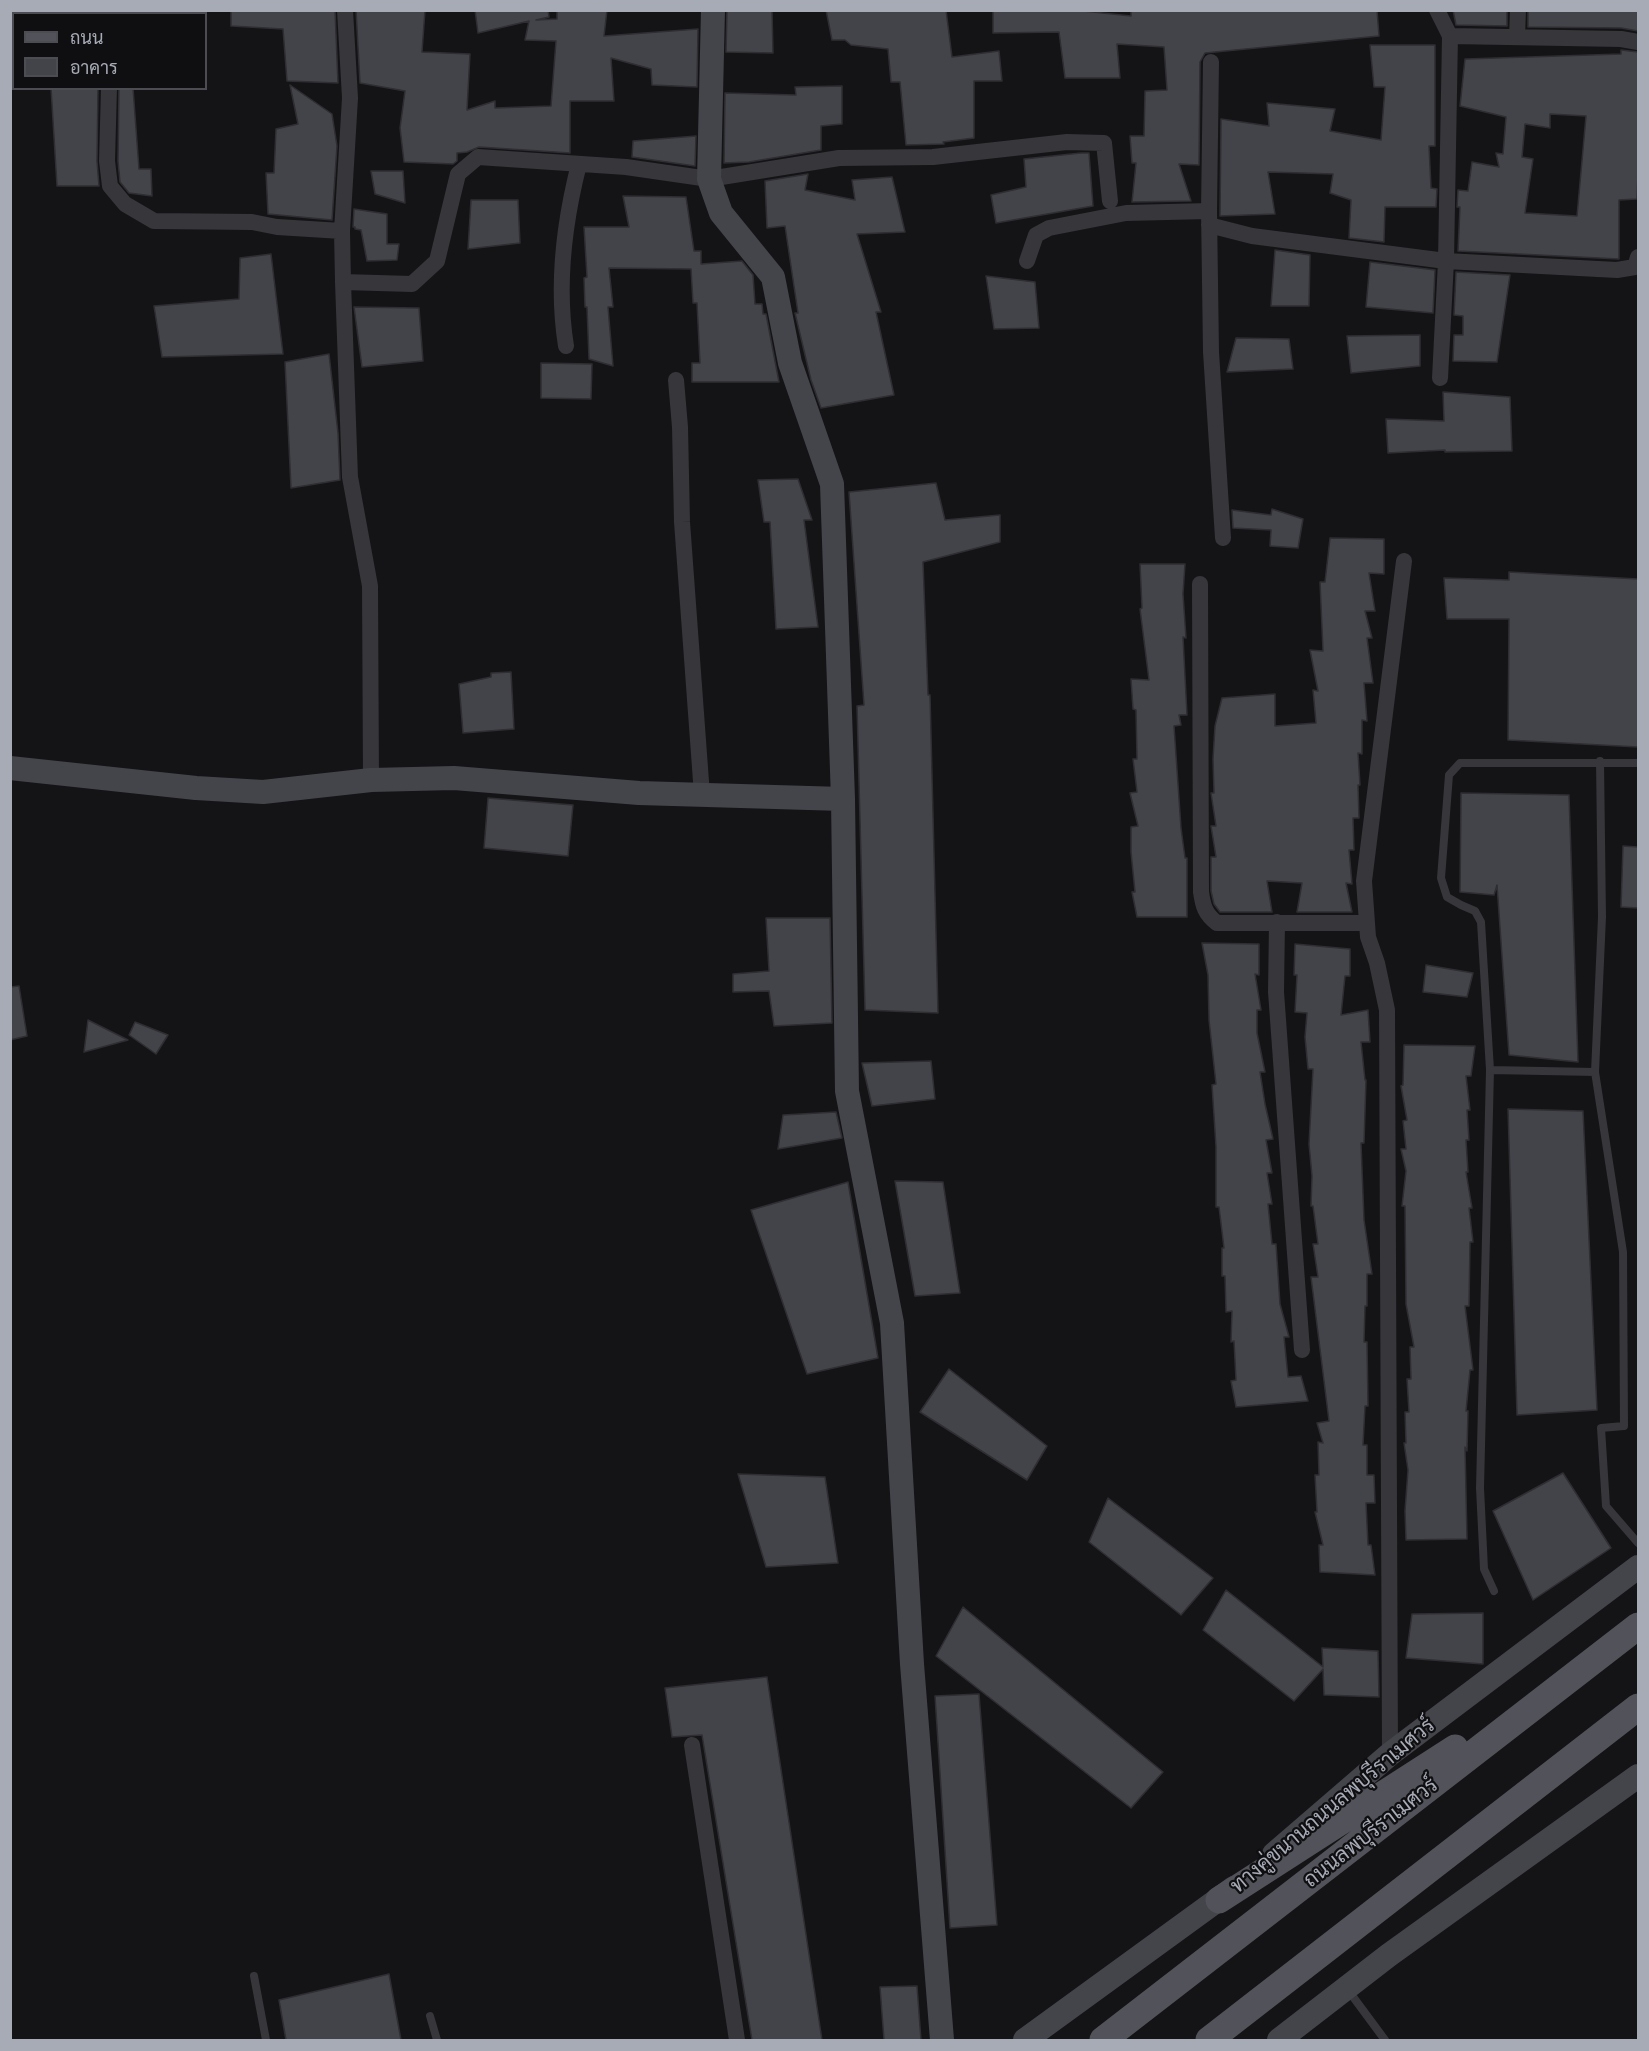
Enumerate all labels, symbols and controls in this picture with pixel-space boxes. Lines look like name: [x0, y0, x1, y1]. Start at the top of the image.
legend: [12, 12, 207, 90]
text: ถนน: [70, 26, 103, 49]
text: อาคาร: [70, 56, 118, 79]
street label: ทางคู่ขนานถนนลพบุรีราเมศวร์: [1226, 1713, 1440, 1899]
street label: ถนนลพบุรีราเมศวร์: [1299, 1773, 1443, 1893]

